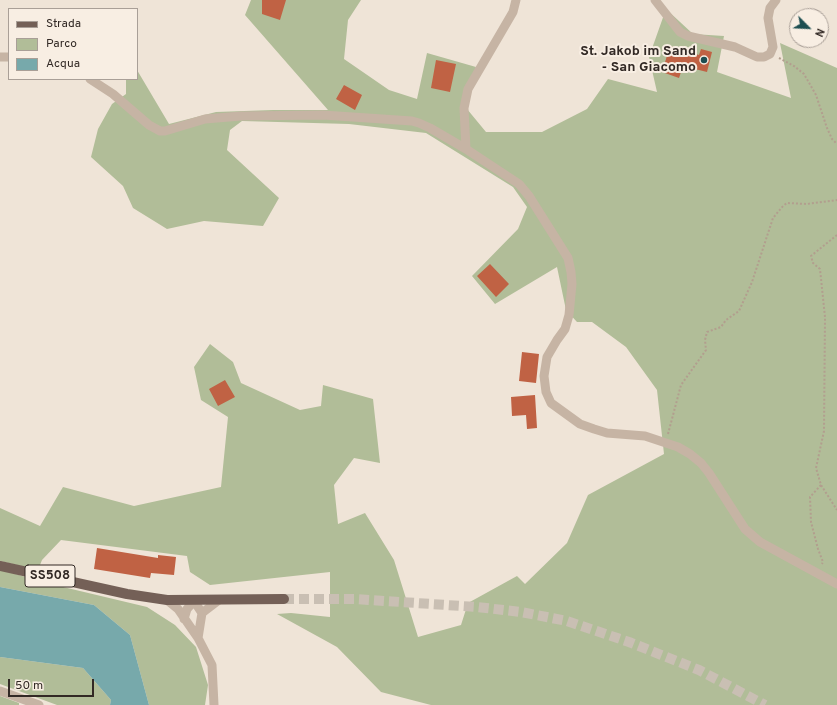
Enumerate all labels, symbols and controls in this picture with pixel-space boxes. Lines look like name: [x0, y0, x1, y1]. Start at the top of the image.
legend: [8, 8, 138, 80]
north arrow: [789, 8, 829, 48]
text: Strada: [46, 16, 81, 32]
text: N: [811, 26, 827, 39]
text: Parco: [46, 36, 77, 52]
place label: St. Jakob im Sand - San Giacomo: [580, 44, 696, 76]
marker: St. Jakob im Sand - San Giacomo: [699, 55, 709, 65]
text: Acqua: [46, 56, 80, 72]
road number: SS508: [25, 565, 75, 587]
scale bar: [10, 671, 96, 697]
text: 50 m: [15, 678, 43, 694]

